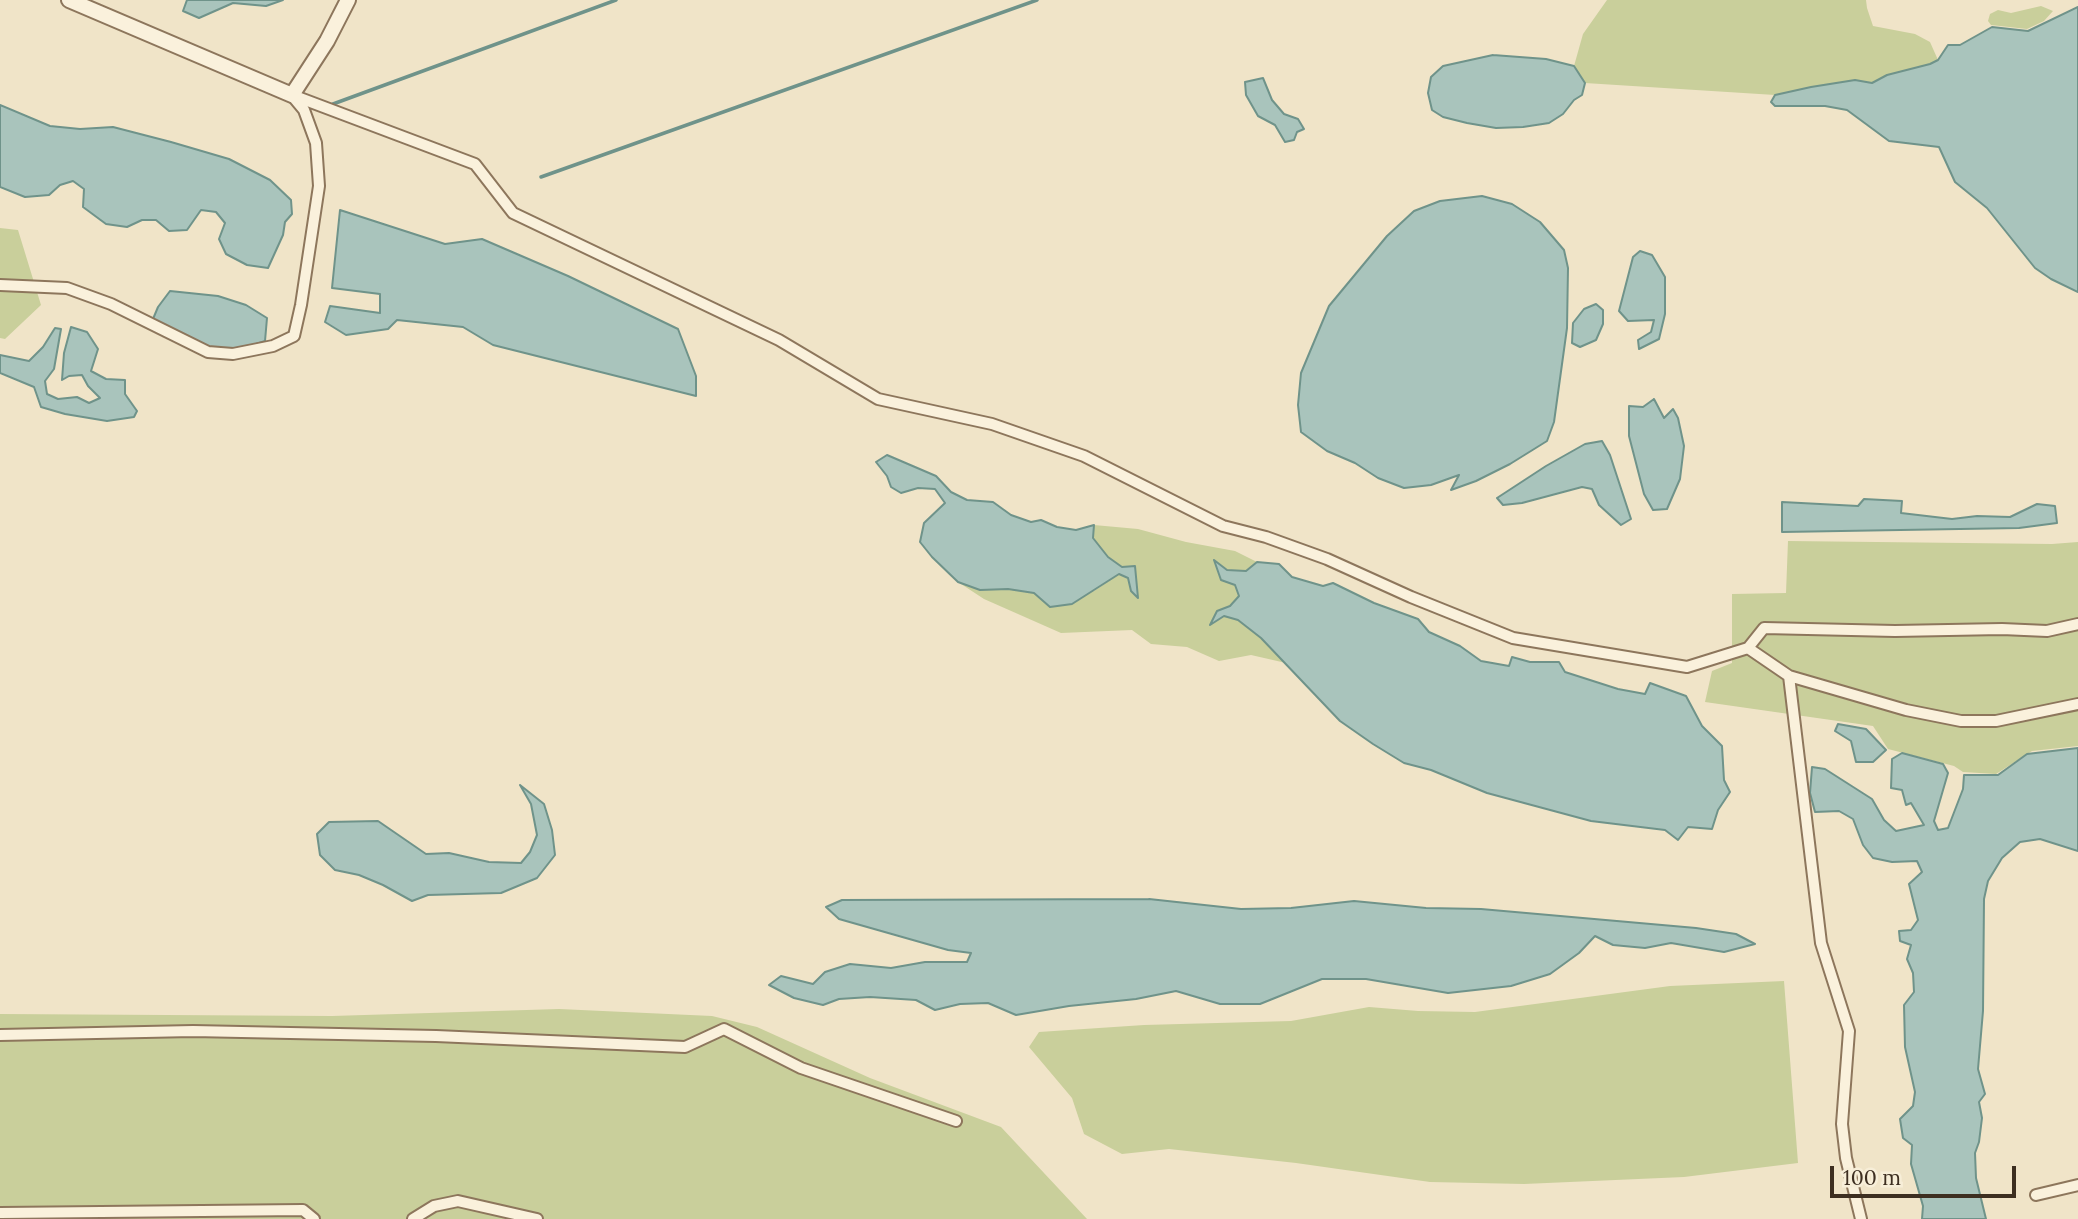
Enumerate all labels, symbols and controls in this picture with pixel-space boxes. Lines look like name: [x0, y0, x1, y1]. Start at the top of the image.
scale bar: [1833, 1152, 2018, 1196]
text: 100 m: [1843, 1164, 1901, 1191]

